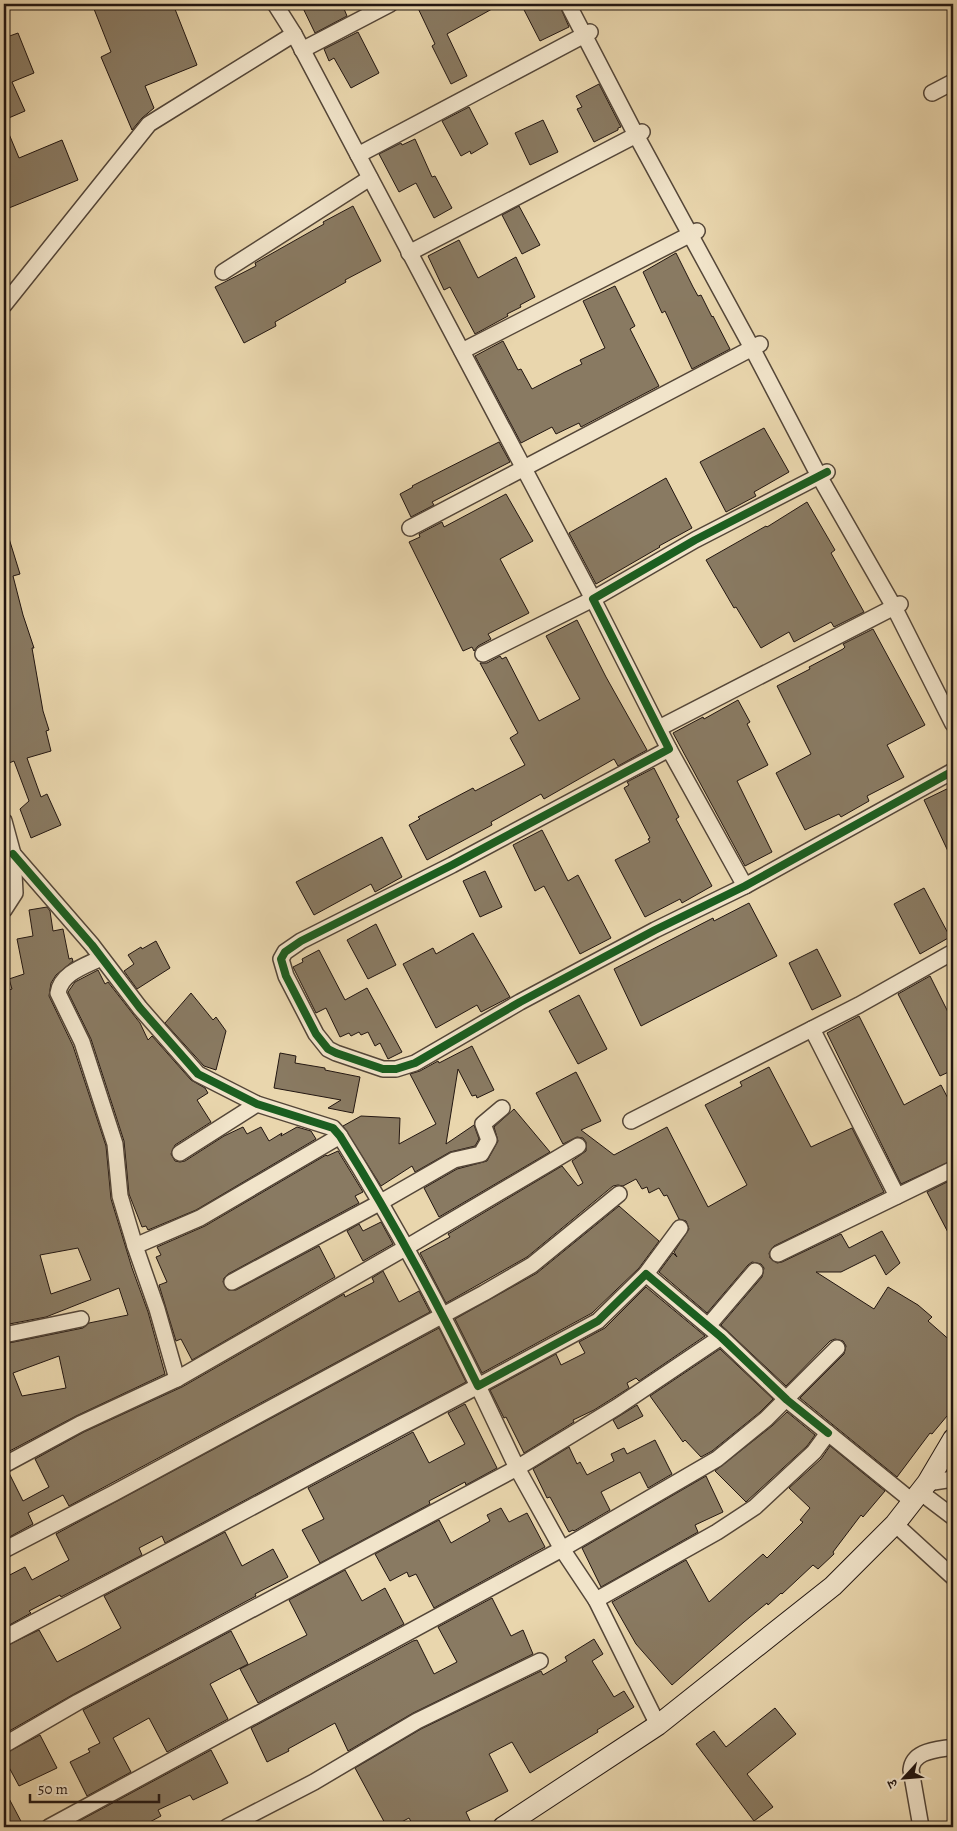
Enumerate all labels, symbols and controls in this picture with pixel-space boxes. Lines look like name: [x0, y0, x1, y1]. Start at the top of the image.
north arrow: [880, 1754, 930, 1804]
scale bar: [30, 1771, 159, 1803]
text: उ: [882, 1775, 903, 1792]
text: 50 m: [38, 1779, 68, 1799]

